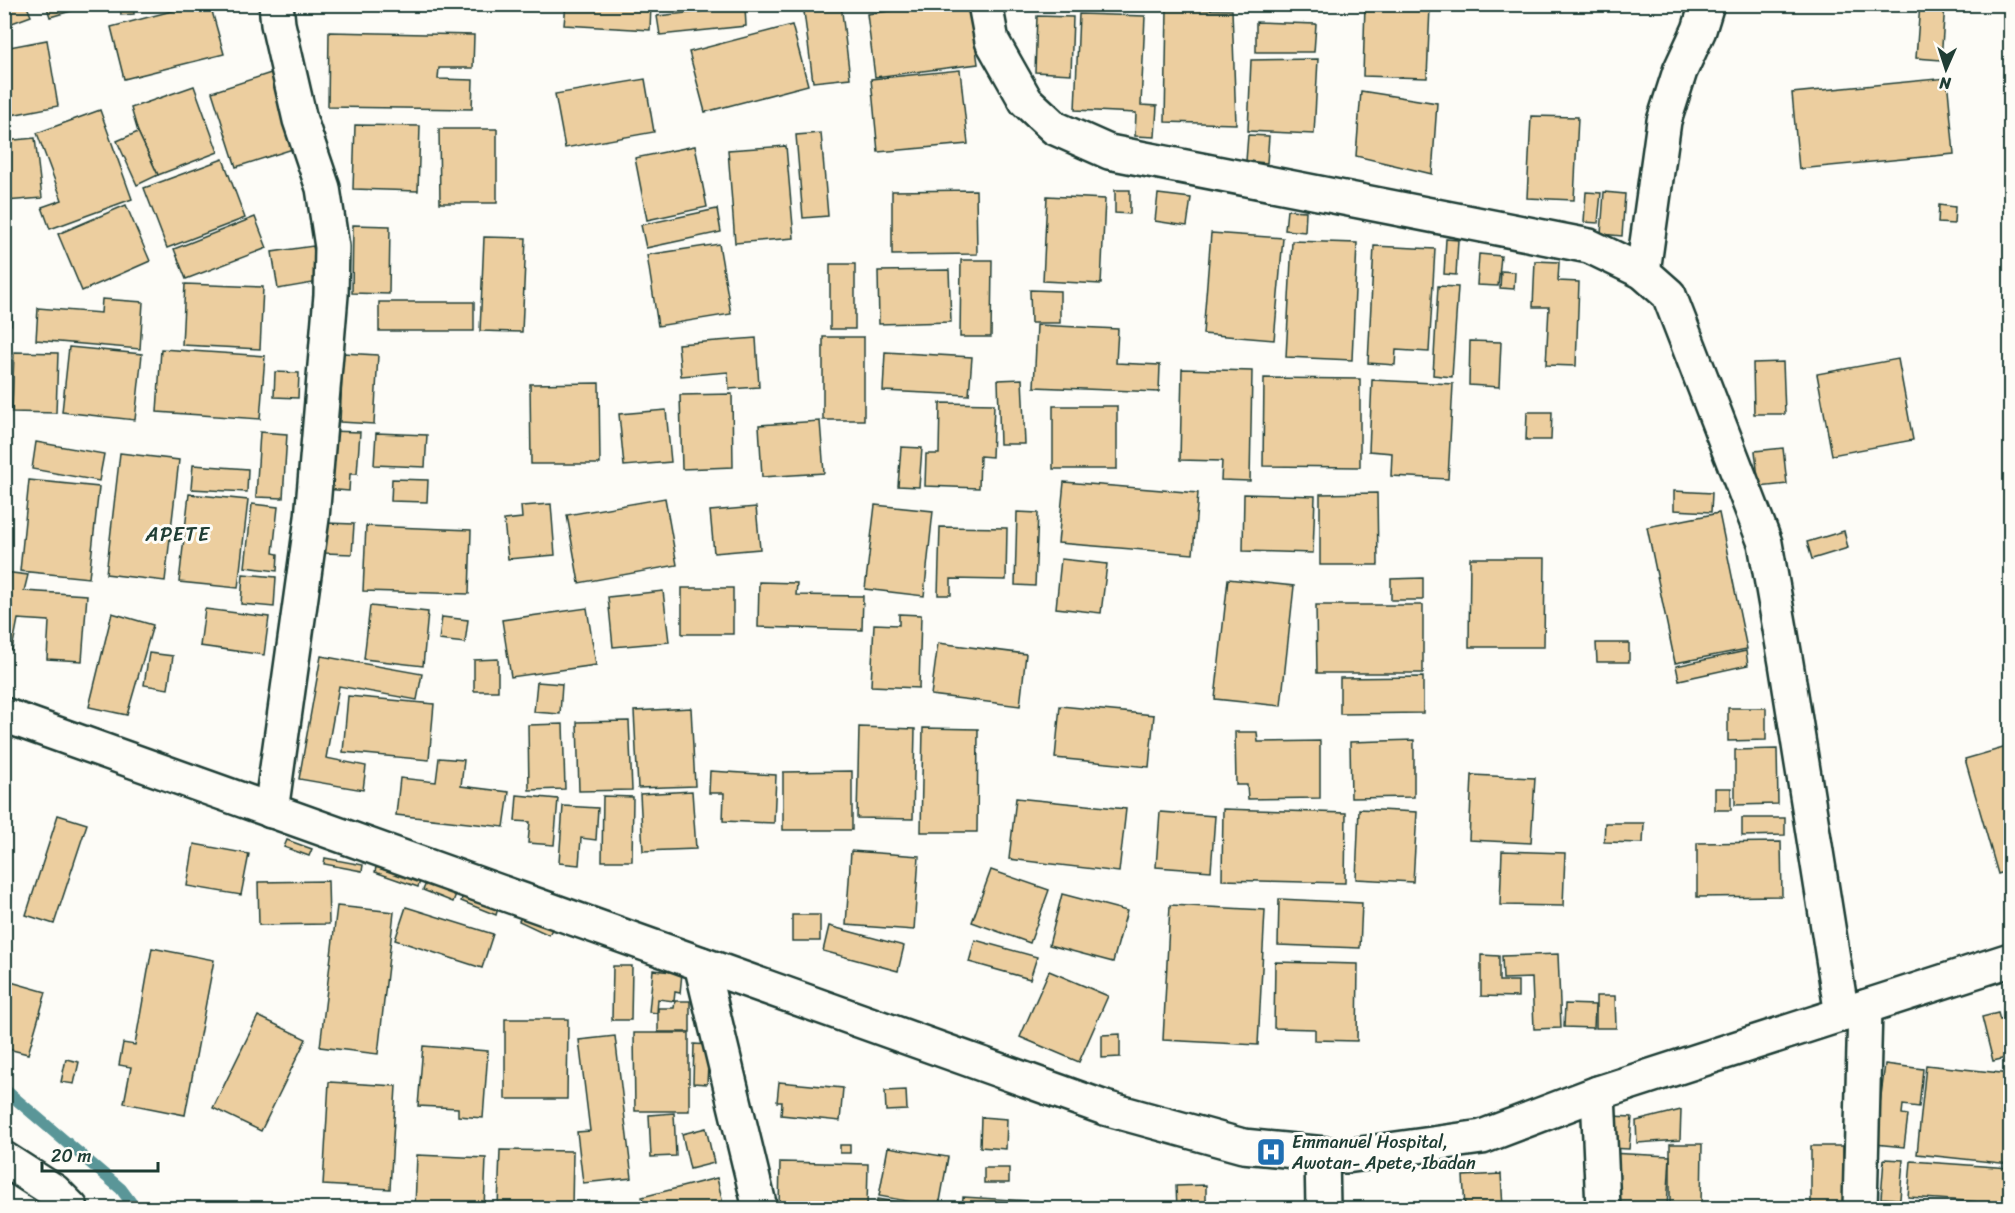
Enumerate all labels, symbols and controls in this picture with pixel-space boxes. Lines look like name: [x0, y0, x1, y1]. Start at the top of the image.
north arrow: [1916, 39, 1976, 99]
text: N: [1938, 69, 1953, 98]
district label: APETE: [144, 517, 211, 552]
place label: Emmanuel Hospital, Awotan- Apete, Ibadan: [1291, 1126, 1476, 1179]
scale bar: [42, 1135, 158, 1173]
hospital icon: Emmanuel Hospital, Awotan- Apete, Ibadan: [1255, 1136, 1287, 1168]
text: 20 m: [51, 1140, 91, 1172]

